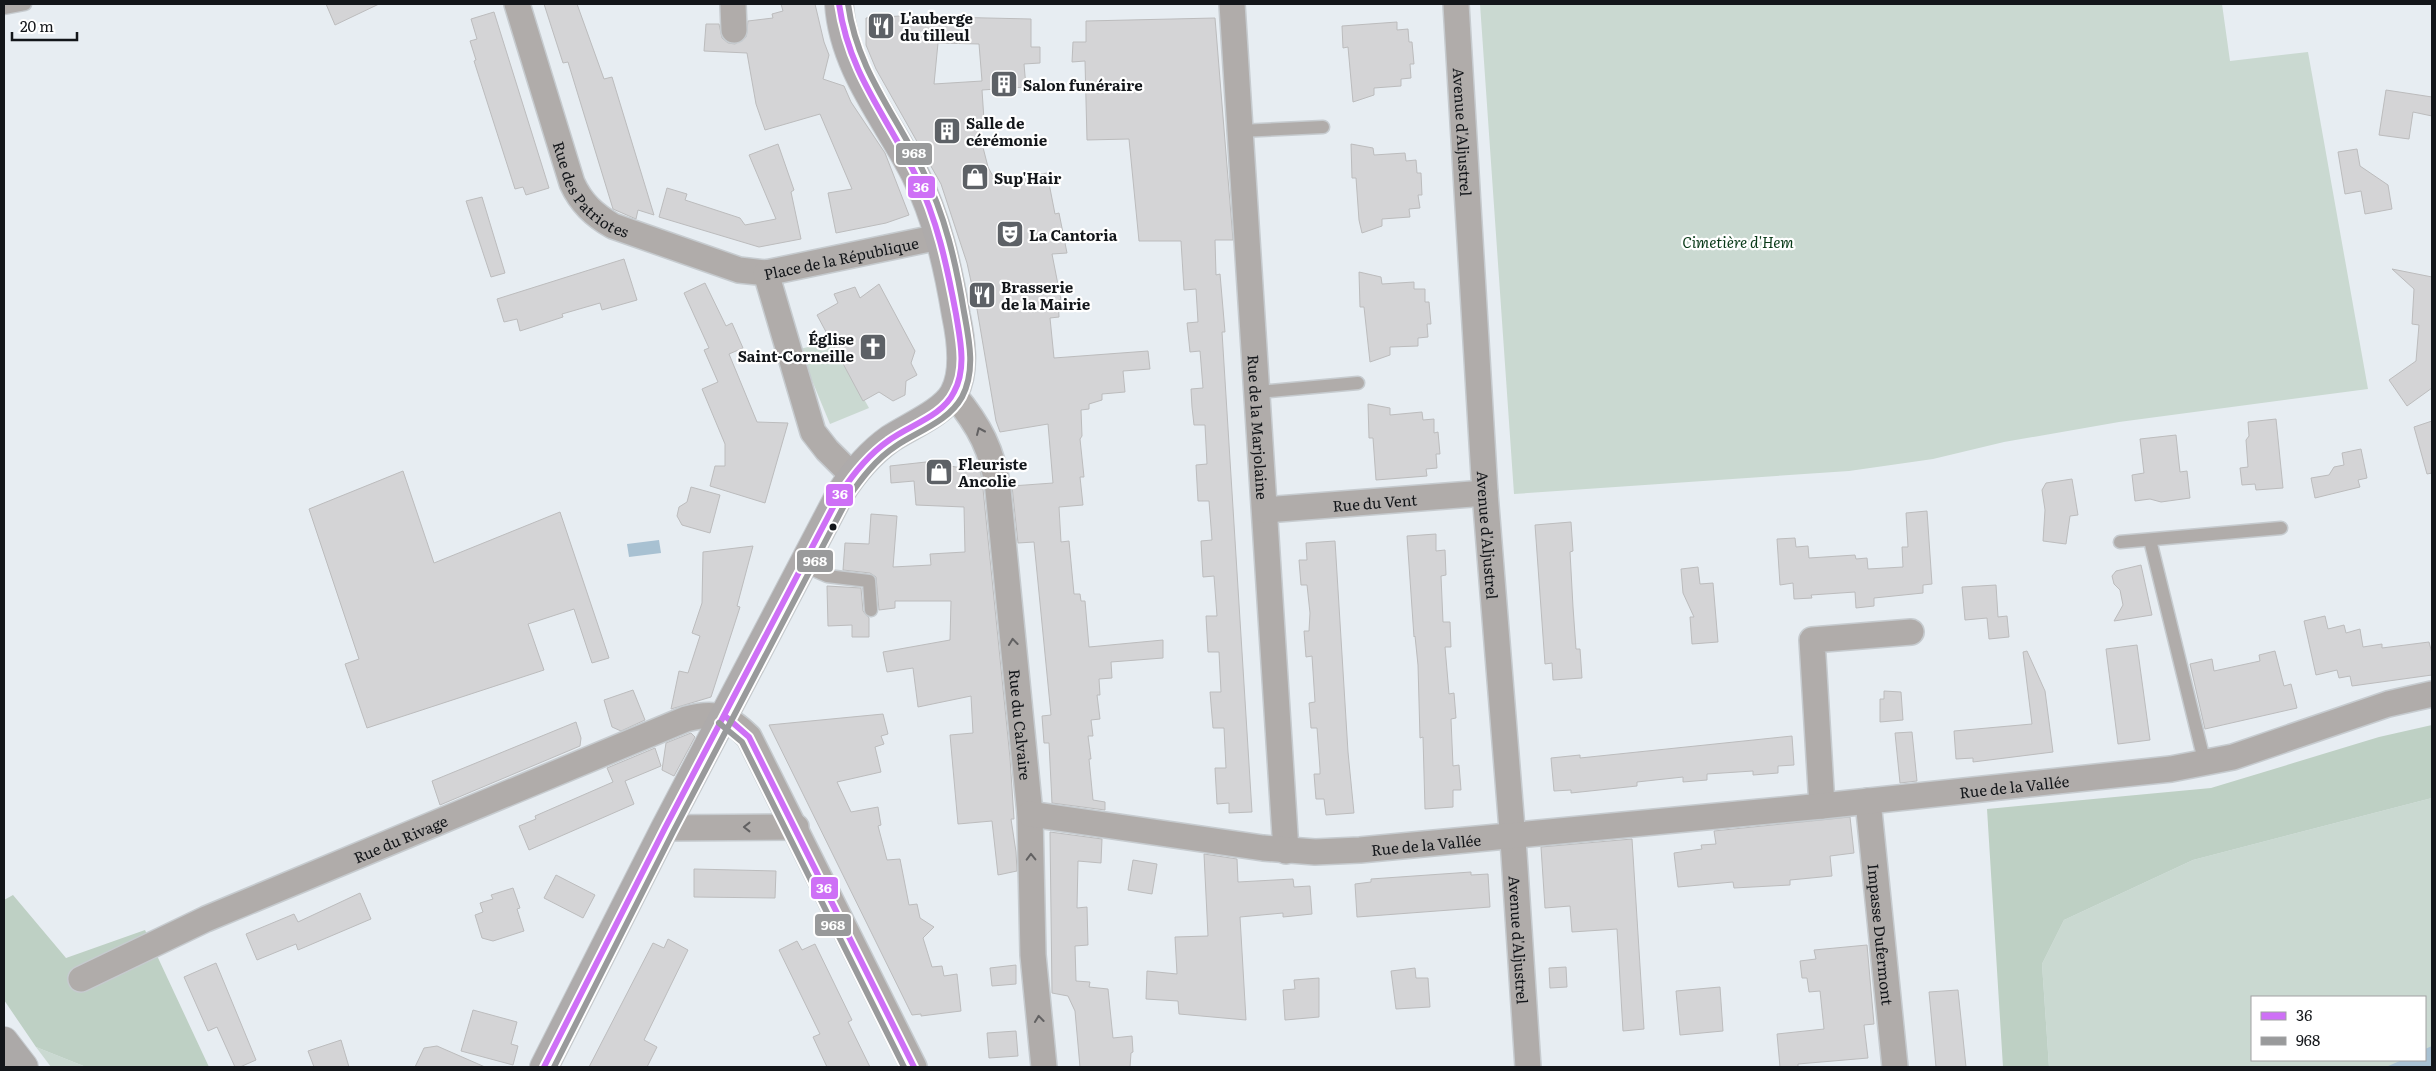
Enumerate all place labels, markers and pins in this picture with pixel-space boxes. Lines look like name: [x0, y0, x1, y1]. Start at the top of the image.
place label: L'auberge du tilleul: [900, 6, 973, 46]
restaurant icon: L'auberge du tilleul: [866, 11, 896, 41]
building icon: Salon funéraire: [989, 69, 1019, 99]
place label: Salon funéraire: [1023, 73, 1143, 96]
place label: Salle de cérémonie: [966, 111, 1048, 151]
building icon: Salle de cérémonie: [932, 116, 962, 146]
shop icon: Sup'Hair: [960, 162, 990, 192]
place label: Sup'Hair: [994, 166, 1061, 189]
theatre icon: La Cantoria: [995, 219, 1025, 249]
place label: La Cantoria: [1029, 223, 1118, 246]
place label: Brasserie de la Mairie: [1001, 275, 1091, 315]
restaurant icon: Brasserie de la Mairie: [967, 280, 997, 310]
place label: Église Saint-Corneille: [738, 327, 855, 367]
church icon: Église Saint-Corneille: [858, 332, 888, 362]
place label: Fleuriste Ancolie: [958, 452, 1028, 492]
shop icon: Fleuriste Ancolie: [924, 457, 954, 487]
unlabelled marker: [828, 522, 838, 532]

